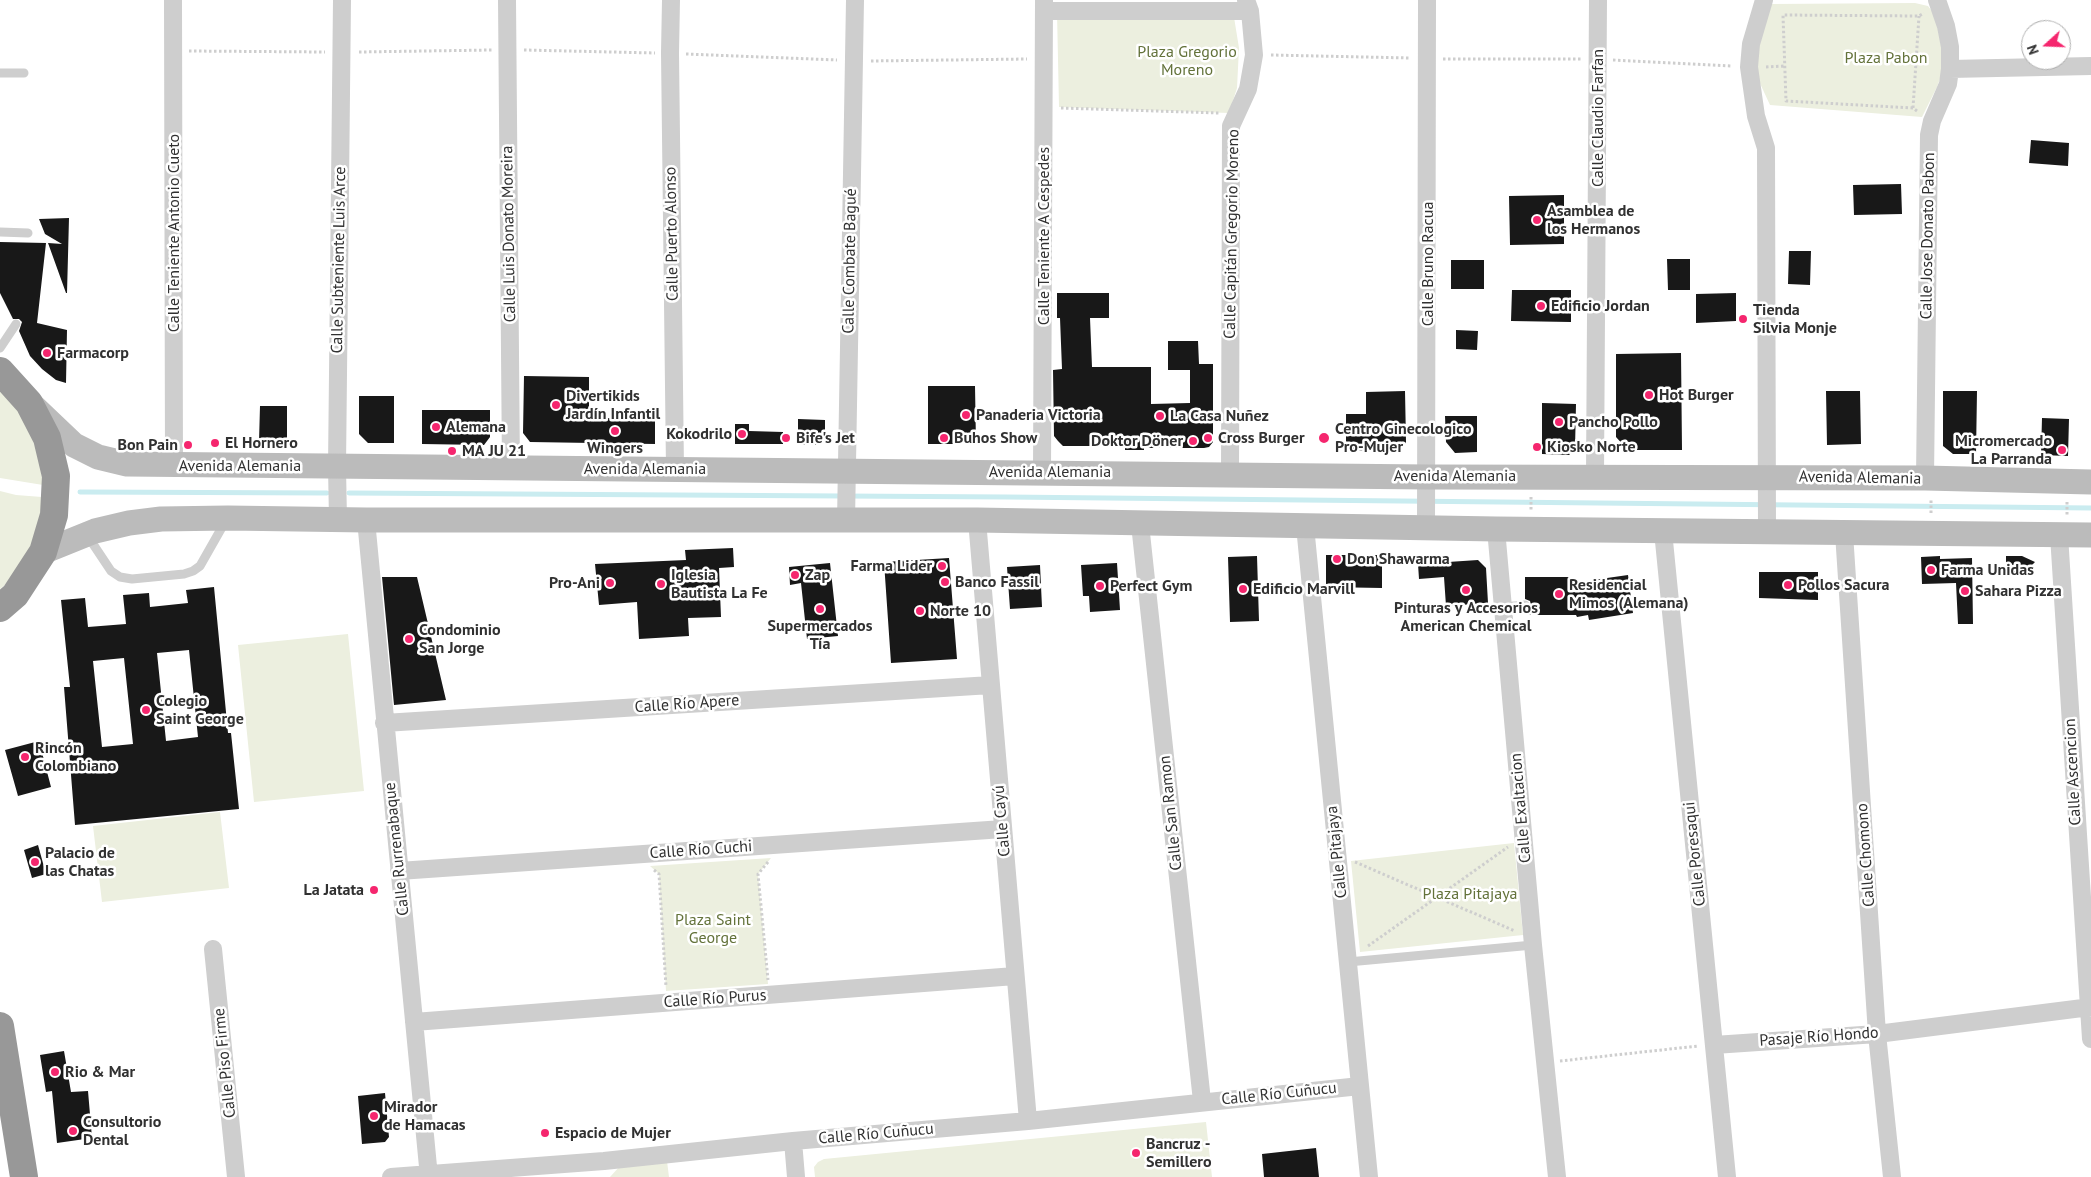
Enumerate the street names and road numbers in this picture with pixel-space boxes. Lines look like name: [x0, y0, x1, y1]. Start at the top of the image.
street label: Calle Claudio Farfan: [1588, 49, 1608, 187]
street label: Calle Capitán Gregorio Moreno: [1221, 129, 1243, 339]
street label: Calle Teniente Antonio Cueto: [164, 134, 184, 332]
street label: Calle Luis Donato Moreira: [498, 145, 520, 323]
street label: Calle Teniente A Cespedes: [1034, 147, 1054, 325]
street label: Calle Jose Donato Pabon: [1917, 152, 1939, 320]
street label: Calle Subteniente Luis Arce: [328, 166, 350, 354]
street label: Calle Puerto Alonso: [661, 167, 683, 301]
street label: Calle Combate Bagué: [839, 188, 861, 334]
street label: Calle Bruno Racua: [1418, 202, 1438, 326]
street label: Avenida Alemania: [179, 456, 301, 476]
street label: Avenida Alemania: [584, 459, 706, 479]
street label: Avenida Alemania: [989, 462, 1111, 482]
street label: Avenida Alemania: [1394, 466, 1516, 486]
street label: Avenida Alemania: [1799, 467, 1921, 489]
street label: Calle Río Apere: [634, 691, 740, 717]
street label: Calle Ascencion: [2061, 718, 2085, 826]
street label: Calle Exaltacion: [1507, 752, 1535, 864]
street label: Calle San Ramon: [1155, 755, 1187, 871]
street label: Calle Rurrenabaque: [380, 781, 414, 917]
street label: Calle Cayú: [989, 785, 1015, 857]
street label: Calle Poresaqui: [1680, 801, 1710, 907]
street label: Calle Chomono: [1853, 803, 1879, 907]
street label: Calle Pitajaya: [1323, 805, 1351, 899]
street label: Calle Río Cuchi: [649, 837, 753, 863]
street label: Calle Río Purus: [663, 986, 767, 1012]
street label: Calle Piso Firme: [210, 1007, 240, 1119]
street label: Pasaje Río Hondo: [1759, 1023, 1879, 1051]
street label: Calle Río Cuñucu: [1220, 1078, 1338, 1110]
street label: Calle Río Cuñucu: [818, 1119, 934, 1149]

